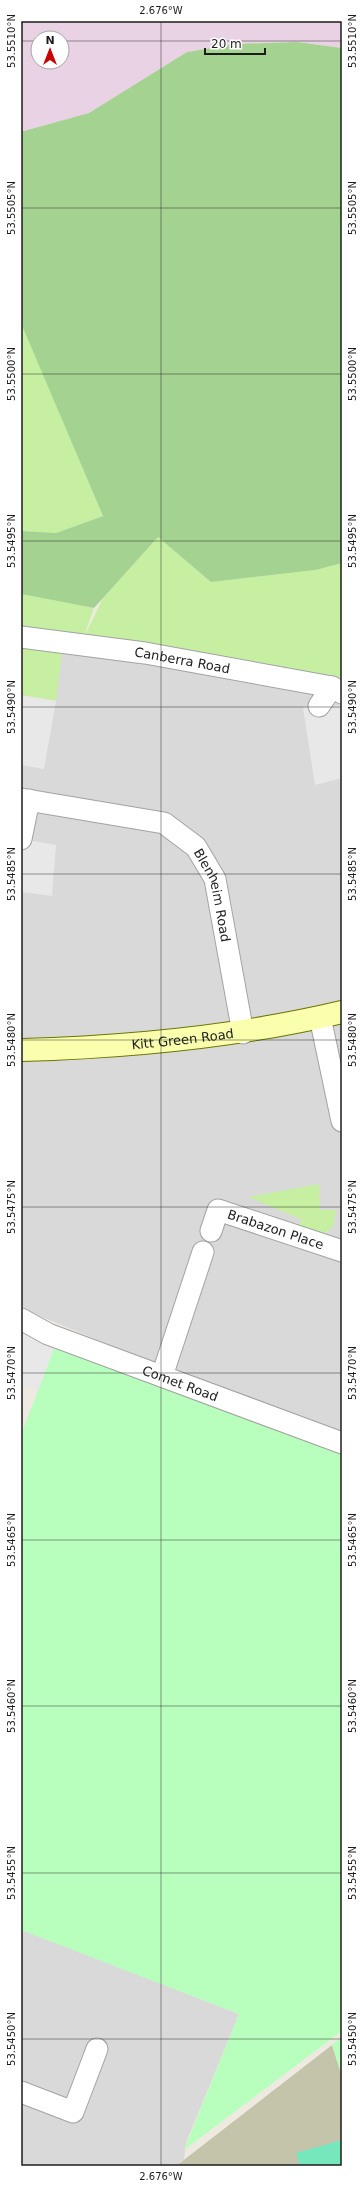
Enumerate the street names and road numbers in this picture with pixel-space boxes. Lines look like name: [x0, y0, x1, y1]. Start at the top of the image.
street label: Canberra Road: [134, 644, 231, 676]
street label: Blenheim Road: [191, 846, 234, 943]
street label: Kitt Green Road: [131, 1025, 235, 1052]
street label: Brabazon Place: [226, 1206, 326, 1252]
street label: Comet Road: [140, 1362, 220, 1404]

